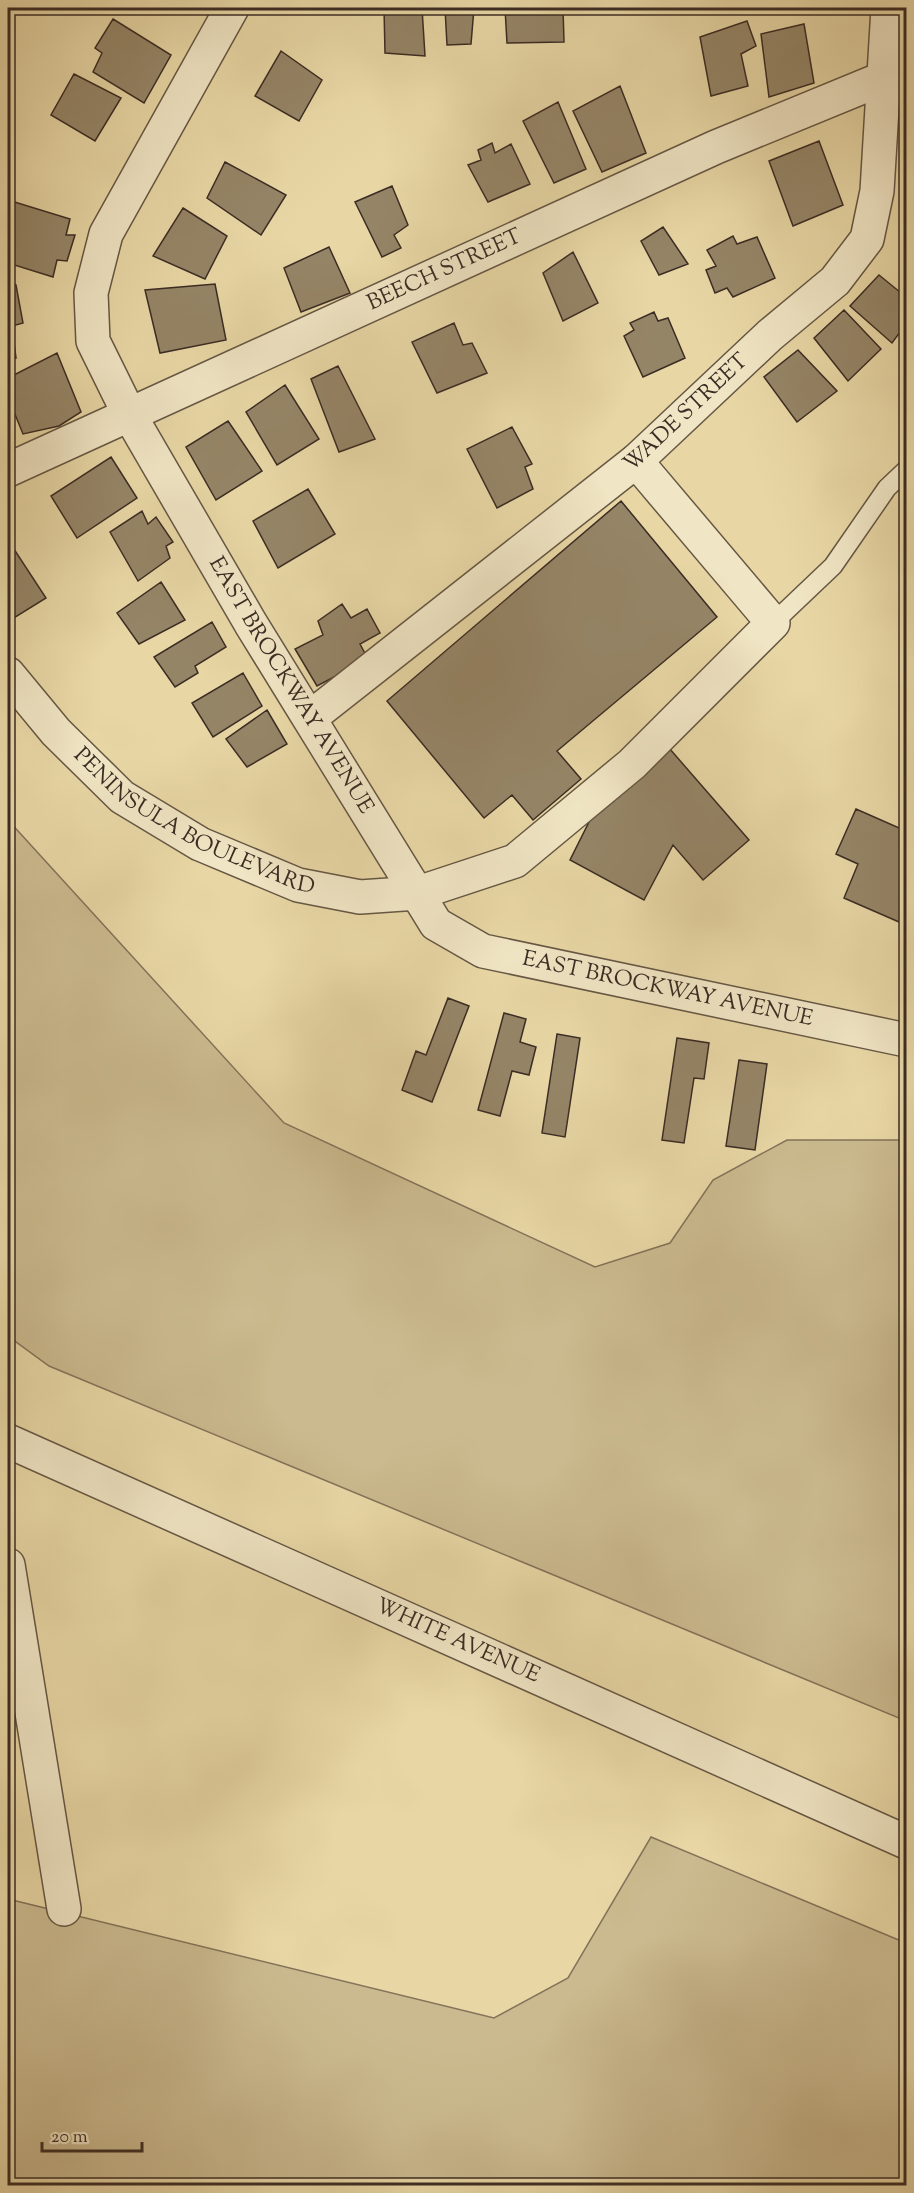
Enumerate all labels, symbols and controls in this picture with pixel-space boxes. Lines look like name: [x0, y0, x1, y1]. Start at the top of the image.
street label: BEECH STREET: [362, 221, 528, 320]
street label: WADE STREET: [617, 346, 756, 481]
street label: EAST BROCKWAY AVENUE: [199, 551, 381, 821]
street label: PENINSULA BOULEVARD: [65, 741, 317, 904]
street label: EAST BROCKWAY AVENUE: [519, 944, 816, 1036]
street label: WHITE AVENUE: [370, 1591, 545, 1692]
scale bar: [42, 2115, 142, 2153]
text: 20 m: [51, 2125, 88, 2151]

